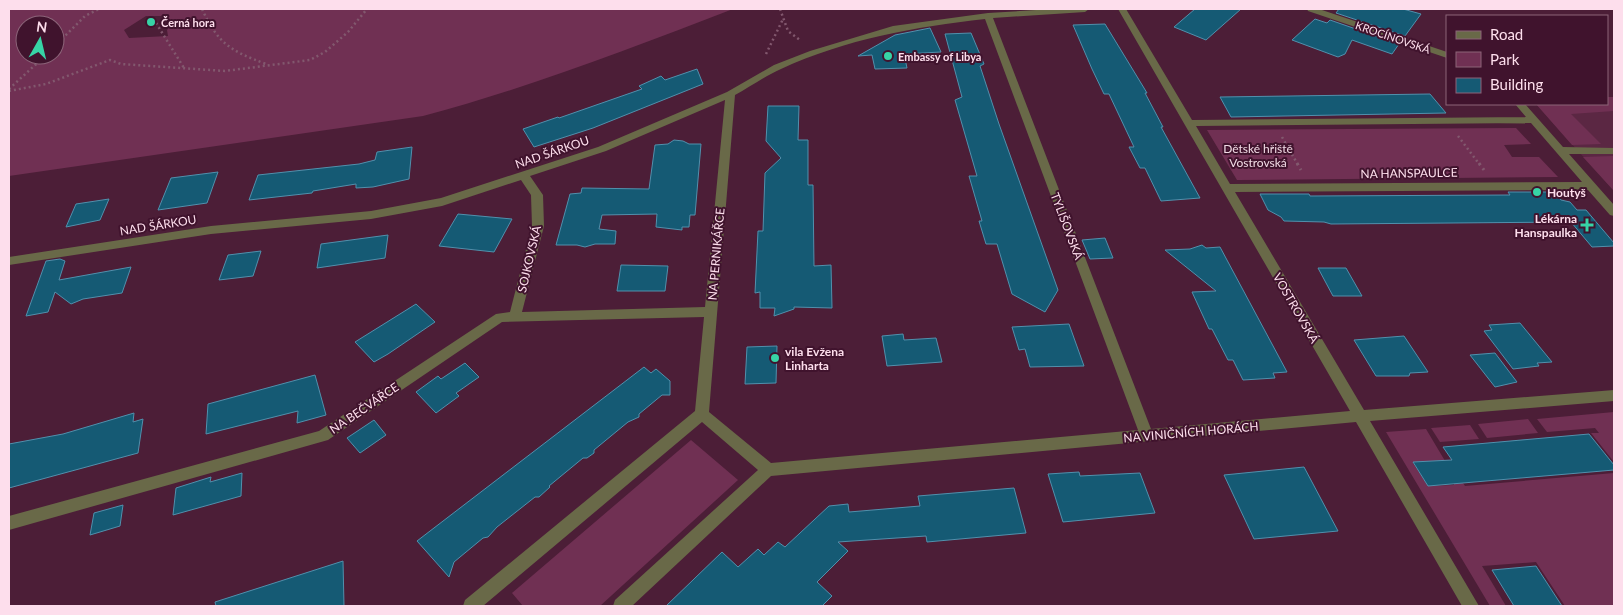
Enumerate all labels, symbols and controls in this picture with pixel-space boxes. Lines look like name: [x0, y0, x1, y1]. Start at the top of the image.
north arrow: [15, 15, 65, 65]
legend: [1446, 15, 1608, 105]
marker: Černá hora: [145, 16, 157, 28]
place label: Černá hora: [161, 16, 215, 29]
text: N: [35, 17, 48, 36]
street label: KROCÍNOVSKÁ: [1354, 18, 1433, 56]
text: Road: [1490, 25, 1523, 43]
marker: Embassy of Libya: [882, 50, 894, 62]
place label: Embassy of Libya: [898, 50, 981, 63]
text: Park: [1490, 50, 1520, 68]
text: Building: [1490, 75, 1543, 93]
street label: NAD ŠÁRKOU: [513, 132, 591, 172]
park label: Dětské hřiště Vostrovská: [1223, 141, 1293, 170]
street label: NA HANSPAULCE: [1360, 165, 1458, 181]
place label: Houtyš: [1547, 185, 1586, 200]
marker: Houtyš: [1531, 186, 1543, 198]
street label: TYLIŠOVSKÁ: [1047, 190, 1087, 262]
street label: NA PERNIKÁŘCE: [704, 207, 728, 301]
place label: Lékárna Hanspaulka: [1515, 211, 1577, 240]
street label: NAD ŠÁRKOU: [119, 212, 197, 238]
marker: Lékárna Hanspaulka: [1581, 219, 1593, 231]
street label: SOJKOVSKÁ: [514, 223, 544, 294]
street label: VOSTROVSKÁ: [1270, 270, 1323, 346]
place label: vila Evžena Linharta: [785, 344, 844, 373]
marker: vila Evžena Linharta: [769, 352, 781, 364]
street label: NA BEČVÁŘCE: [326, 379, 402, 437]
street label: NA VINIČNÍCH HORÁCH: [1123, 419, 1259, 445]

